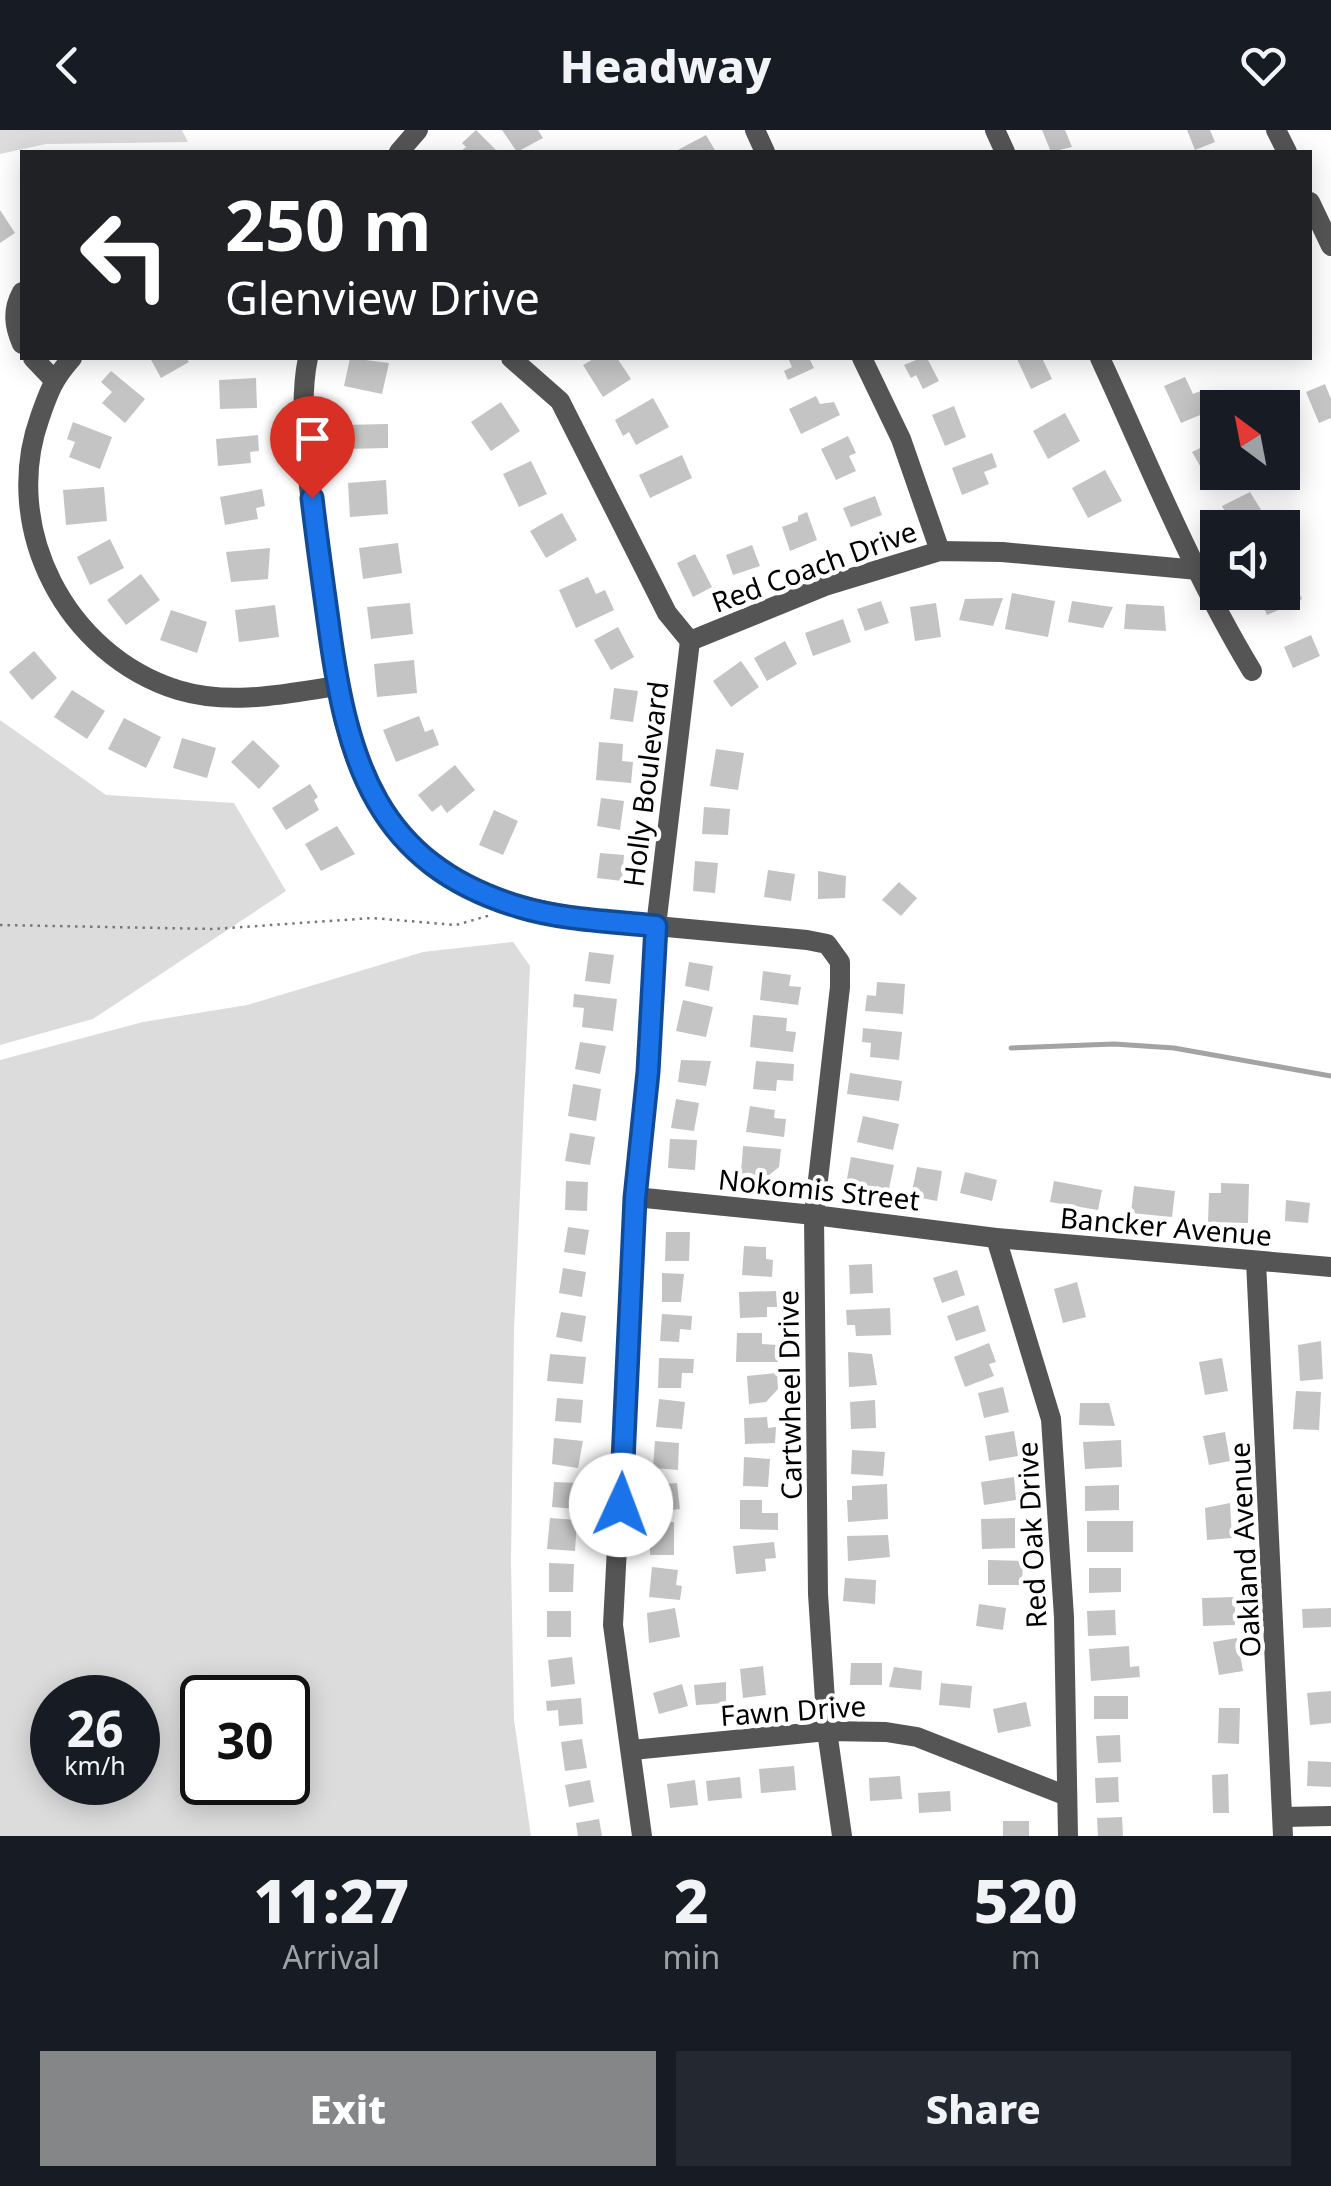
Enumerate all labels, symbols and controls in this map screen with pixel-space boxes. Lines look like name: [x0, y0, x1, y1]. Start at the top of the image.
text: Headway: [560, 35, 771, 96]
icon: back: [40, 38, 95, 93]
icon: heart: [1236, 38, 1291, 93]
text: 250 m: [225, 176, 432, 272]
icon: left: [60, 190, 190, 320]
text: Glenview Drive: [225, 267, 540, 328]
north arrow: [1200, 390, 1300, 490]
map controls: [1200, 390, 1300, 610]
pin: [270, 396, 355, 499]
icon: arrive: [285, 411, 340, 466]
button: sound: [1200, 510, 1300, 610]
street label: Red Coach Drive: [706, 511, 922, 621]
street label: Holly Boulevard: [614, 679, 676, 889]
street label: Nokomis Street: [716, 1160, 922, 1218]
street label: Bancker Avenue: [1058, 1198, 1274, 1254]
street label: Cartwheel Drive: [768, 1290, 810, 1500]
street label: Red Oak Drive: [1007, 1441, 1055, 1629]
street label: Oakland Avenue: [1219, 1441, 1269, 1659]
position arrow: [569, 1453, 673, 1557]
speed limit sign: 30: [180, 1675, 310, 1805]
street label: Fawn Drive: [719, 1686, 867, 1734]
text: 26: [66, 1694, 124, 1762]
text: km/h: [64, 1748, 126, 1782]
text: 11:27: [253, 1859, 409, 1941]
text: 2: [674, 1859, 709, 1941]
text: 520: [974, 1859, 1078, 1941]
text: Arrival: [282, 1935, 380, 1978]
text: min: [662, 1935, 720, 1978]
text: m: [1011, 1935, 1041, 1978]
button: Exit: [40, 2051, 656, 2166]
button: Share: [676, 2051, 1291, 2166]

